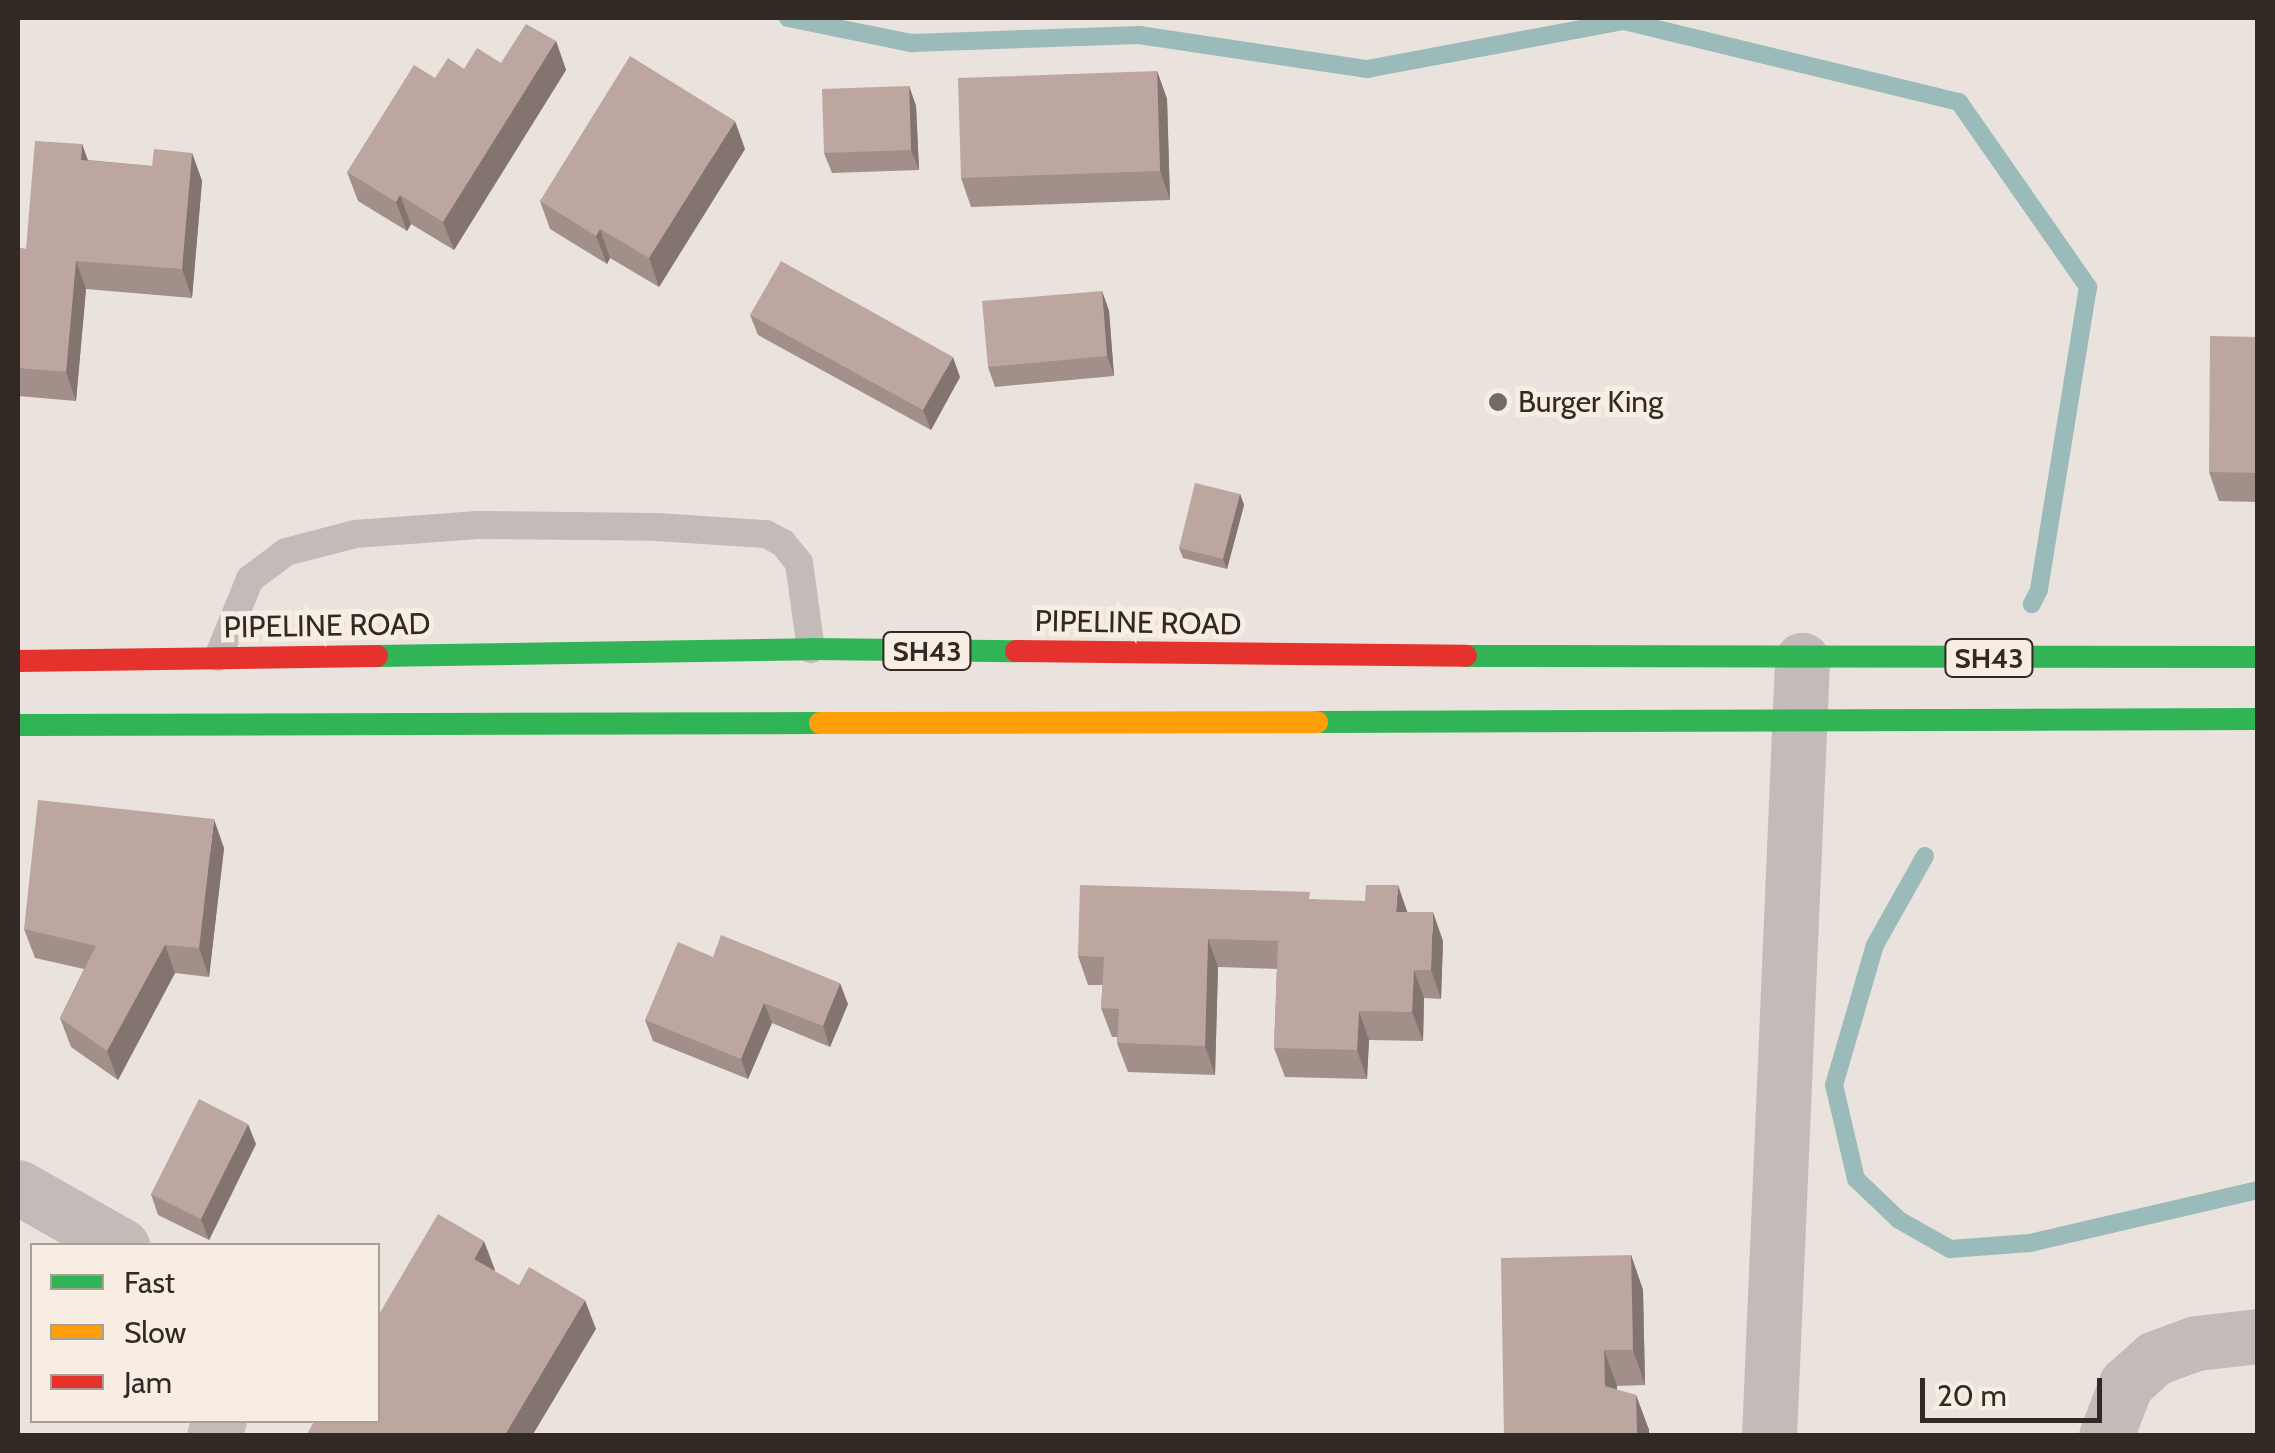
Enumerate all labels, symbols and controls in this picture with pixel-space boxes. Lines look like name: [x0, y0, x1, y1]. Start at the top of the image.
place label: Burger King: [1518, 384, 1663, 420]
marker: Burger King: [1487, 391, 1509, 413]
street label: PIPELINE ROAD: [1034, 603, 1242, 643]
street label: PIPELINE ROAD: [223, 606, 431, 646]
road number: SH43: [882, 628, 972, 674]
road number: SH43: [1944, 635, 2034, 681]
legend: [30, 1243, 380, 1423]
text: Fast: [124, 1264, 175, 1301]
text: Slow: [124, 1314, 186, 1351]
scale bar: [1925, 1358, 2108, 1420]
text: Jam: [124, 1364, 172, 1401]
text: 20 m: [1937, 1377, 2007, 1414]

